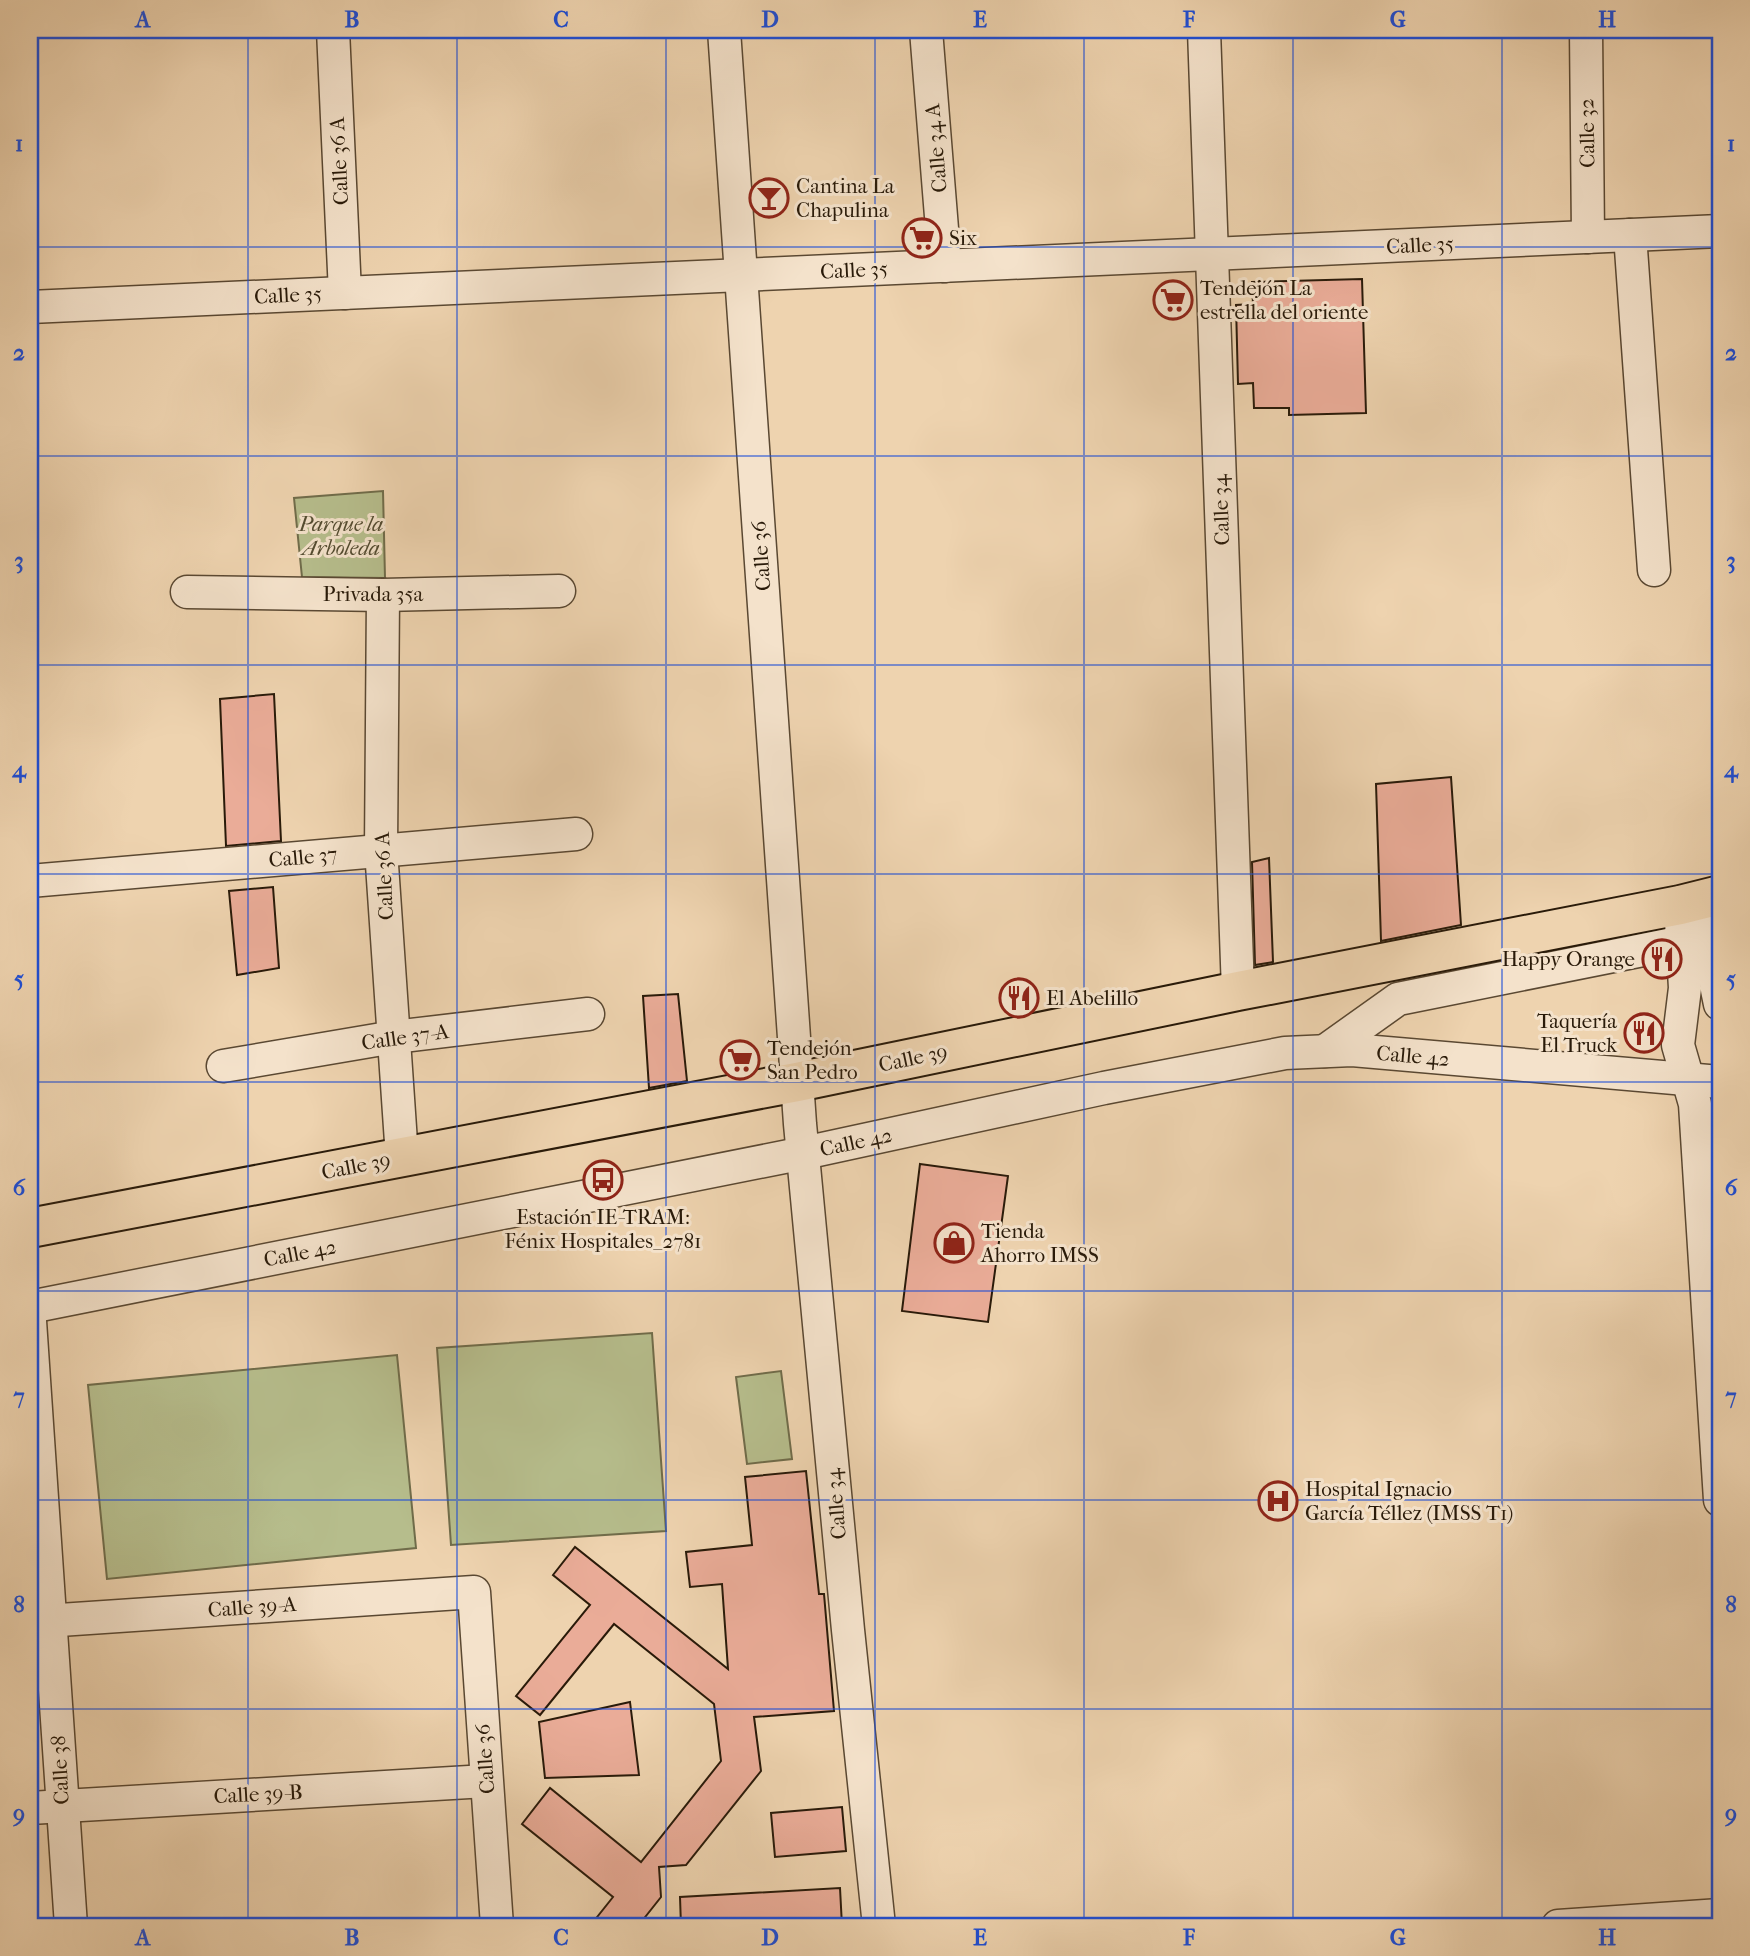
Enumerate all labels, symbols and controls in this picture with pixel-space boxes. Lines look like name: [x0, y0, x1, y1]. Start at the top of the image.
text: A: [134, 6, 152, 33]
text: B: [345, 6, 360, 33]
text: C: [553, 6, 569, 33]
text: D: [761, 6, 779, 33]
text: E: [973, 6, 987, 33]
text: F: [1182, 6, 1196, 33]
text: G: [1390, 6, 1406, 33]
text: H: [1598, 6, 1616, 33]
street label: Calle 32: [1574, 98, 1600, 168]
street label: Calle 34 A: [920, 102, 952, 194]
street label: Calle 36 A: [325, 116, 353, 206]
text: 1: [15, 130, 23, 157]
text: 1: [1727, 130, 1735, 157]
place label: Cantina La Chapulina: [796, 174, 895, 222]
bar icon: Cantina La Chapulina: [748, 177, 790, 219]
supermarket icon: Six: [901, 217, 943, 259]
place label: Six: [949, 226, 977, 250]
street label: Calle 35: [1385, 231, 1455, 259]
street label: Calle 35: [819, 256, 889, 284]
place label: Tendejón La estrella del oriente: [1200, 276, 1368, 324]
supermarket icon: Tendejón La estrella del oriente: [1152, 279, 1194, 321]
street label: Calle 35: [253, 281, 323, 309]
text: 2: [13, 339, 25, 366]
text: 2: [1725, 339, 1737, 366]
street label: Calle 34: [1208, 473, 1234, 546]
park label: Parque la Arboleda: [298, 512, 383, 560]
street label: Calle 36: [747, 520, 775, 592]
text: 3: [14, 547, 24, 574]
text: 3: [1726, 547, 1736, 574]
street label: Privada 35a: [323, 582, 424, 606]
text: 4: [11, 756, 27, 783]
text: 4: [1723, 756, 1739, 783]
street label: Calle 36 A: [370, 831, 398, 921]
street label: Calle 37: [268, 842, 338, 872]
restaurant icon: Happy Orange: [1641, 938, 1683, 980]
place label: Happy Orange: [1502, 947, 1635, 971]
text: 5: [14, 965, 24, 992]
text: 5: [1726, 965, 1736, 992]
restaurant icon: El Abelillo: [998, 977, 1040, 1019]
place label: El Abelillo: [1046, 986, 1138, 1010]
place label: Taquería El Truck: [1537, 1009, 1617, 1057]
restaurant icon: Taquería El Truck: [1623, 1012, 1665, 1054]
street label: Calle 37-A: [360, 1019, 451, 1055]
place label: Tendejón San Pedro: [767, 1036, 858, 1084]
supermarket icon: Tendejón San Pedro: [719, 1039, 761, 1081]
street label: Calle 39: [876, 1039, 950, 1077]
street label: Calle 42: [1375, 1041, 1451, 1071]
street label: Calle 42: [818, 1123, 895, 1161]
street label: Calle 39: [319, 1148, 393, 1184]
bus stop icon: Estación IE-TRAM: Fénix Hospitales_2781: [582, 1159, 624, 1201]
text: 6: [13, 1174, 26, 1201]
text: 6: [1725, 1174, 1738, 1201]
place label: Estación IE-TRAM: Fénix Hospitales_2781: [504, 1205, 702, 1253]
place label: Tienda Ahorro IMSS: [980, 1219, 1099, 1267]
shop icon: Tienda Ahorro IMSS: [933, 1222, 975, 1264]
street label: Calle 42: [262, 1234, 339, 1272]
text: 7: [12, 1383, 25, 1410]
text: 7: [1724, 1383, 1737, 1410]
street label: Calle 34: [821, 1467, 851, 1541]
place label: Hospital Ignacio García Téllez (IMSS T1): [1305, 1477, 1513, 1525]
hospital icon: Hospital Ignacio García Téllez (IMSS T1): [1257, 1480, 1299, 1522]
text: 8: [13, 1591, 25, 1618]
text: 8: [1725, 1591, 1737, 1618]
street label: Calle 39-A: [207, 1592, 298, 1622]
street label: Calle 36: [471, 1723, 499, 1795]
street label: Calle 38: [46, 1735, 74, 1805]
street label: Calle 39-B: [213, 1780, 303, 1808]
text: 9: [12, 1800, 25, 1827]
text: 9: [1724, 1800, 1737, 1827]
text: A: [134, 1924, 152, 1951]
text: B: [345, 1924, 360, 1951]
text: C: [553, 1924, 569, 1951]
text: D: [761, 1924, 779, 1951]
text: E: [973, 1924, 987, 1951]
text: F: [1182, 1924, 1196, 1951]
text: G: [1390, 1924, 1406, 1951]
text: H: [1598, 1924, 1616, 1951]

